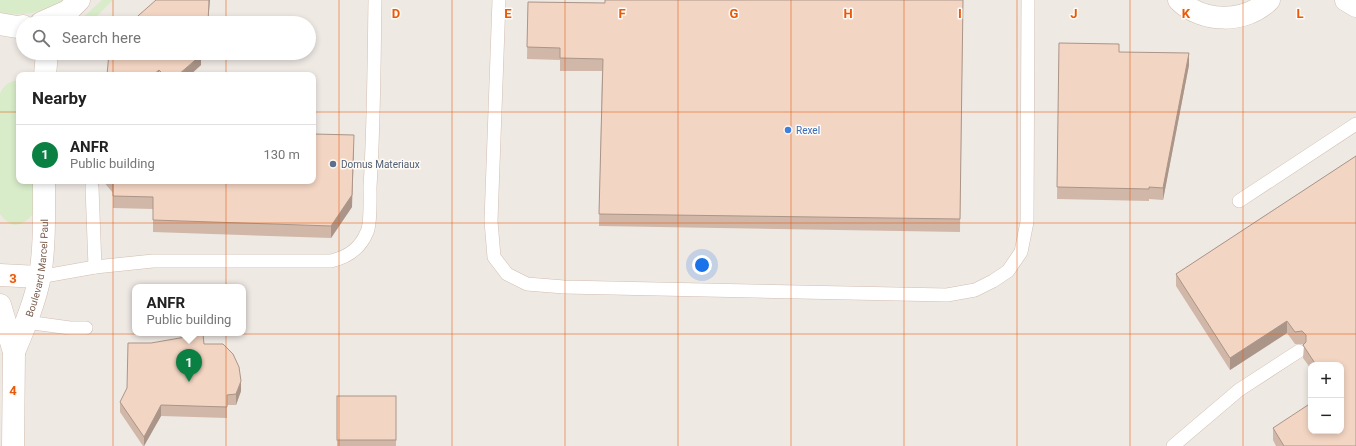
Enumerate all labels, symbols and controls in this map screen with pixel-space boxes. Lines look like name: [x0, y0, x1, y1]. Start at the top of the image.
text: D: [392, 6, 400, 21]
text: E: [504, 6, 512, 21]
text: F: [618, 6, 626, 21]
text: G: [730, 6, 739, 21]
text: H: [843, 6, 853, 21]
text: I: [958, 6, 962, 21]
text: J: [1070, 6, 1078, 21]
text: K: [1182, 6, 1191, 21]
text: L: [1296, 6, 1304, 21]
search box: [16, 16, 316, 60]
icon: search: [30, 27, 52, 49]
text: Search here: [62, 29, 141, 47]
text: Nearby: [32, 88, 87, 108]
marker: Rexel: [783, 125, 793, 135]
place label: Rexel: [796, 125, 820, 136]
text: ANFR: [70, 138, 109, 156]
text: 1: [41, 147, 49, 162]
text: 130 m: [263, 147, 300, 162]
text: Public building: [70, 156, 155, 171]
marker: Domus Materiaux: [328, 159, 338, 169]
place label: Domus Materiaux: [341, 159, 420, 170]
street label: Boulevard Marcel Paul: [24, 219, 50, 318]
your location: [692, 255, 712, 275]
text: 3: [9, 271, 17, 286]
popup: [132, 284, 246, 336]
text: ANFR: [147, 294, 185, 312]
text: Public building: [147, 312, 231, 327]
pin: 1: [176, 349, 202, 382]
map controls: [1308, 362, 1344, 434]
button: +: [1308, 362, 1344, 398]
text: 4: [9, 383, 17, 398]
button: −: [1308, 398, 1344, 434]

